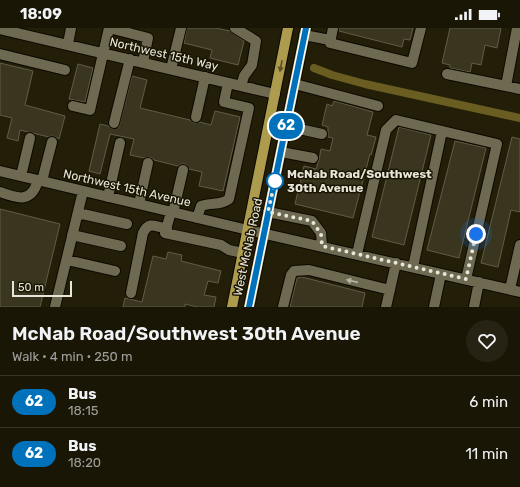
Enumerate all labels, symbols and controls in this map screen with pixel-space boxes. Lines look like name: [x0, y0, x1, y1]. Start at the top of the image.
text: 18:09: [20, 5, 62, 23]
street label: Northwest 15th Way: [108, 35, 220, 73]
one-way arrow: [277, 60, 283, 72]
line badge: 62: [268, 113, 304, 139]
text: 62: [277, 117, 295, 134]
street label: Northwest 15th Avenue: [62, 166, 192, 210]
place label: McNab Road/Southwest 30th Avenue: [287, 167, 432, 195]
marker: McNab Road/Southwest 30th Avenue: [266, 172, 284, 190]
street label: West McNab Road: [231, 197, 265, 297]
your location: [466, 224, 486, 244]
one-way arrow: [346, 277, 358, 283]
scale bar: [12, 279, 72, 298]
text: 50 m: [18, 281, 44, 294]
button: heart: [466, 320, 508, 362]
text: McNab Road/Southwest 30th Avenue: [12, 322, 361, 345]
text: Walk · 4 min · 250 m: [12, 349, 133, 364]
text: Bus: [68, 385, 96, 403]
text: 62: [25, 393, 43, 410]
text: 6 min: [469, 393, 508, 411]
text: 18:15: [68, 403, 98, 418]
text: Bus: [68, 437, 96, 455]
text: 62: [25, 445, 43, 462]
text: 11 min: [465, 445, 508, 463]
text: 18:20: [68, 455, 101, 470]

